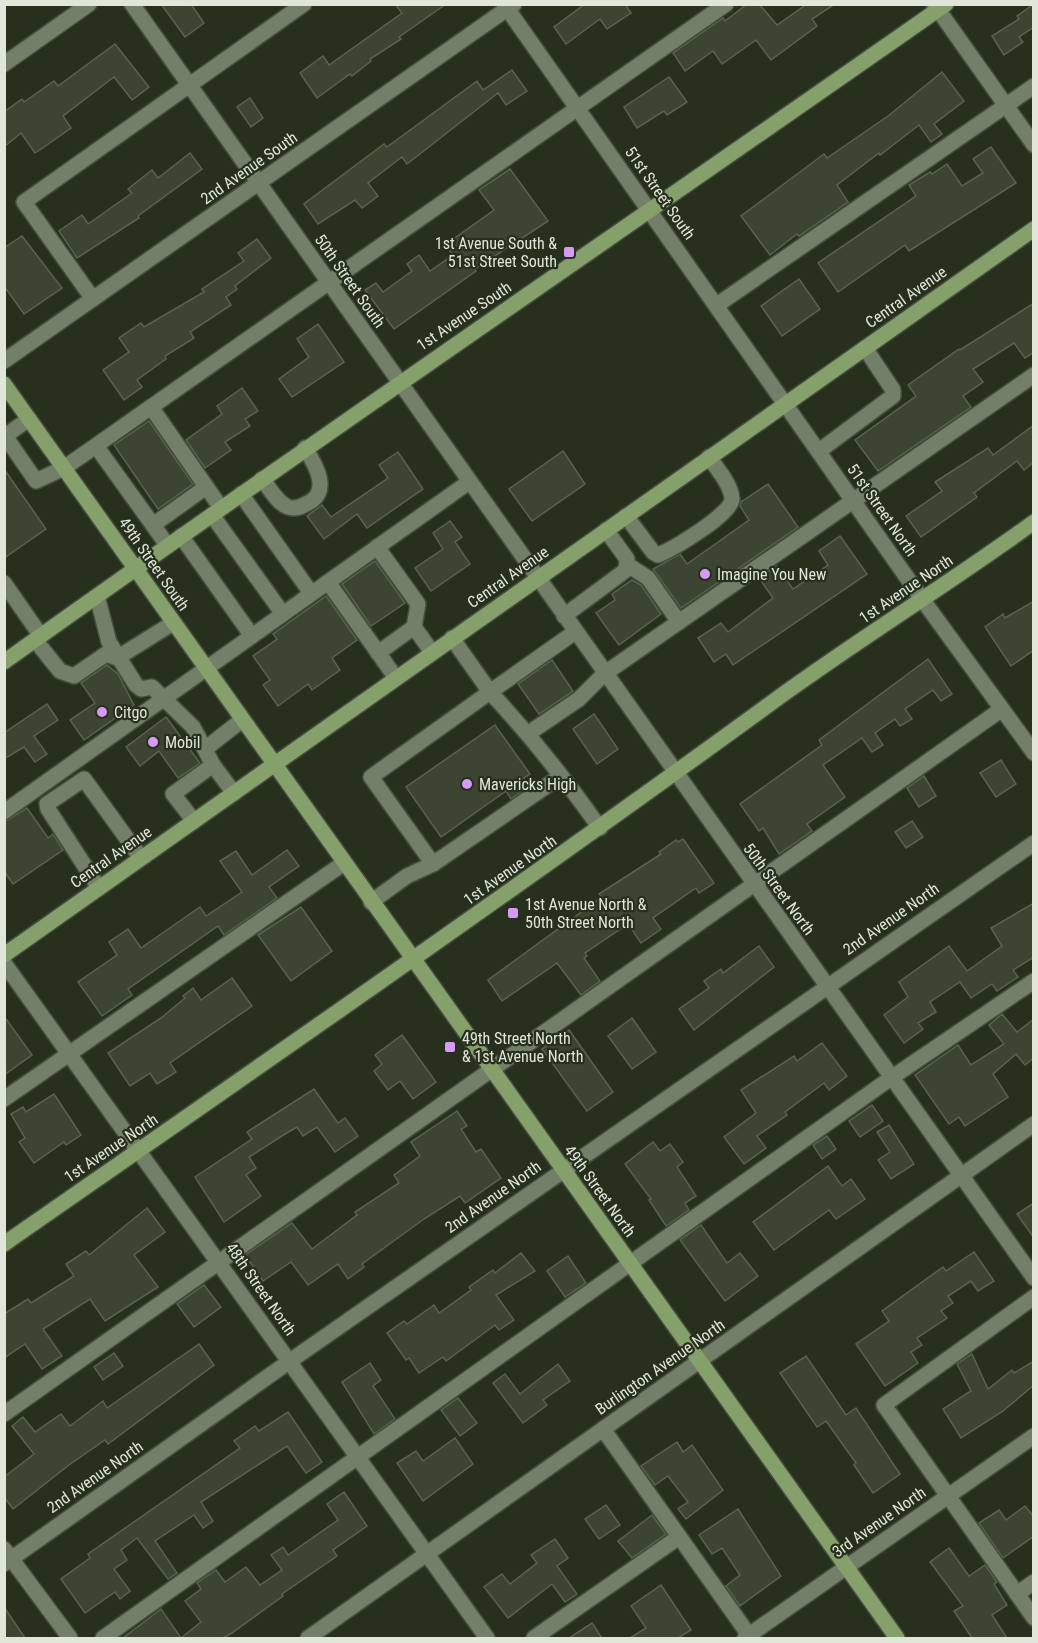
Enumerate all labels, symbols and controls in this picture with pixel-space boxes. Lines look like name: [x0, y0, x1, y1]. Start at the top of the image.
street label: 2nd Avenue South: [197, 128, 301, 208]
street label: 51st Street South: [621, 143, 699, 243]
street label: 50th Street South: [311, 231, 389, 331]
place label: 1st Avenue South & 51st Street South: [435, 234, 557, 271]
marker: 1st Avenue South & 51st Street South: [562, 245, 576, 259]
street label: Central Avenue: [862, 262, 950, 332]
street label: 1st Avenue South: [413, 277, 515, 355]
street label: 51st Street North: [843, 460, 921, 560]
street label: 49th Street South: [115, 514, 193, 614]
street label: Central Avenue: [464, 542, 552, 612]
street label: 1st Avenue North: [855, 551, 957, 627]
place label: Imagine You New: [717, 565, 826, 584]
marker: Imagine You New: [698, 567, 712, 581]
place label: Citgo: [114, 703, 147, 722]
marker: Citgo: [95, 705, 109, 719]
place label: Mobil: [165, 733, 200, 752]
marker: Mobil: [146, 735, 160, 749]
place label: Mavericks High: [479, 775, 576, 794]
marker: Mavericks High: [460, 777, 474, 791]
street label: Central Avenue: [67, 822, 155, 892]
street label: 1st Avenue North: [460, 831, 560, 909]
street label: 50th Street North: [739, 839, 819, 939]
street label: 2nd Avenue North: [839, 879, 943, 959]
place label: 1st Avenue North & 50th Street North: [525, 895, 647, 932]
marker: 1st Avenue North & 50th Street North: [506, 906, 520, 920]
place label: 49th Street North & 1st Avenue North: [462, 1029, 583, 1066]
marker: 49th Street North & 1st Avenue North: [443, 1040, 457, 1054]
street label: 1st Avenue North: [60, 1110, 162, 1186]
street label: 49th Street North: [560, 1141, 640, 1241]
street label: 2nd Avenue North: [441, 1157, 545, 1237]
street label: 48th Street North: [222, 1239, 300, 1339]
street label: Burlington Avenue North: [592, 1315, 728, 1419]
street label: 2nd Avenue North: [43, 1437, 147, 1517]
street label: 3rd Avenue North: [829, 1483, 929, 1561]

